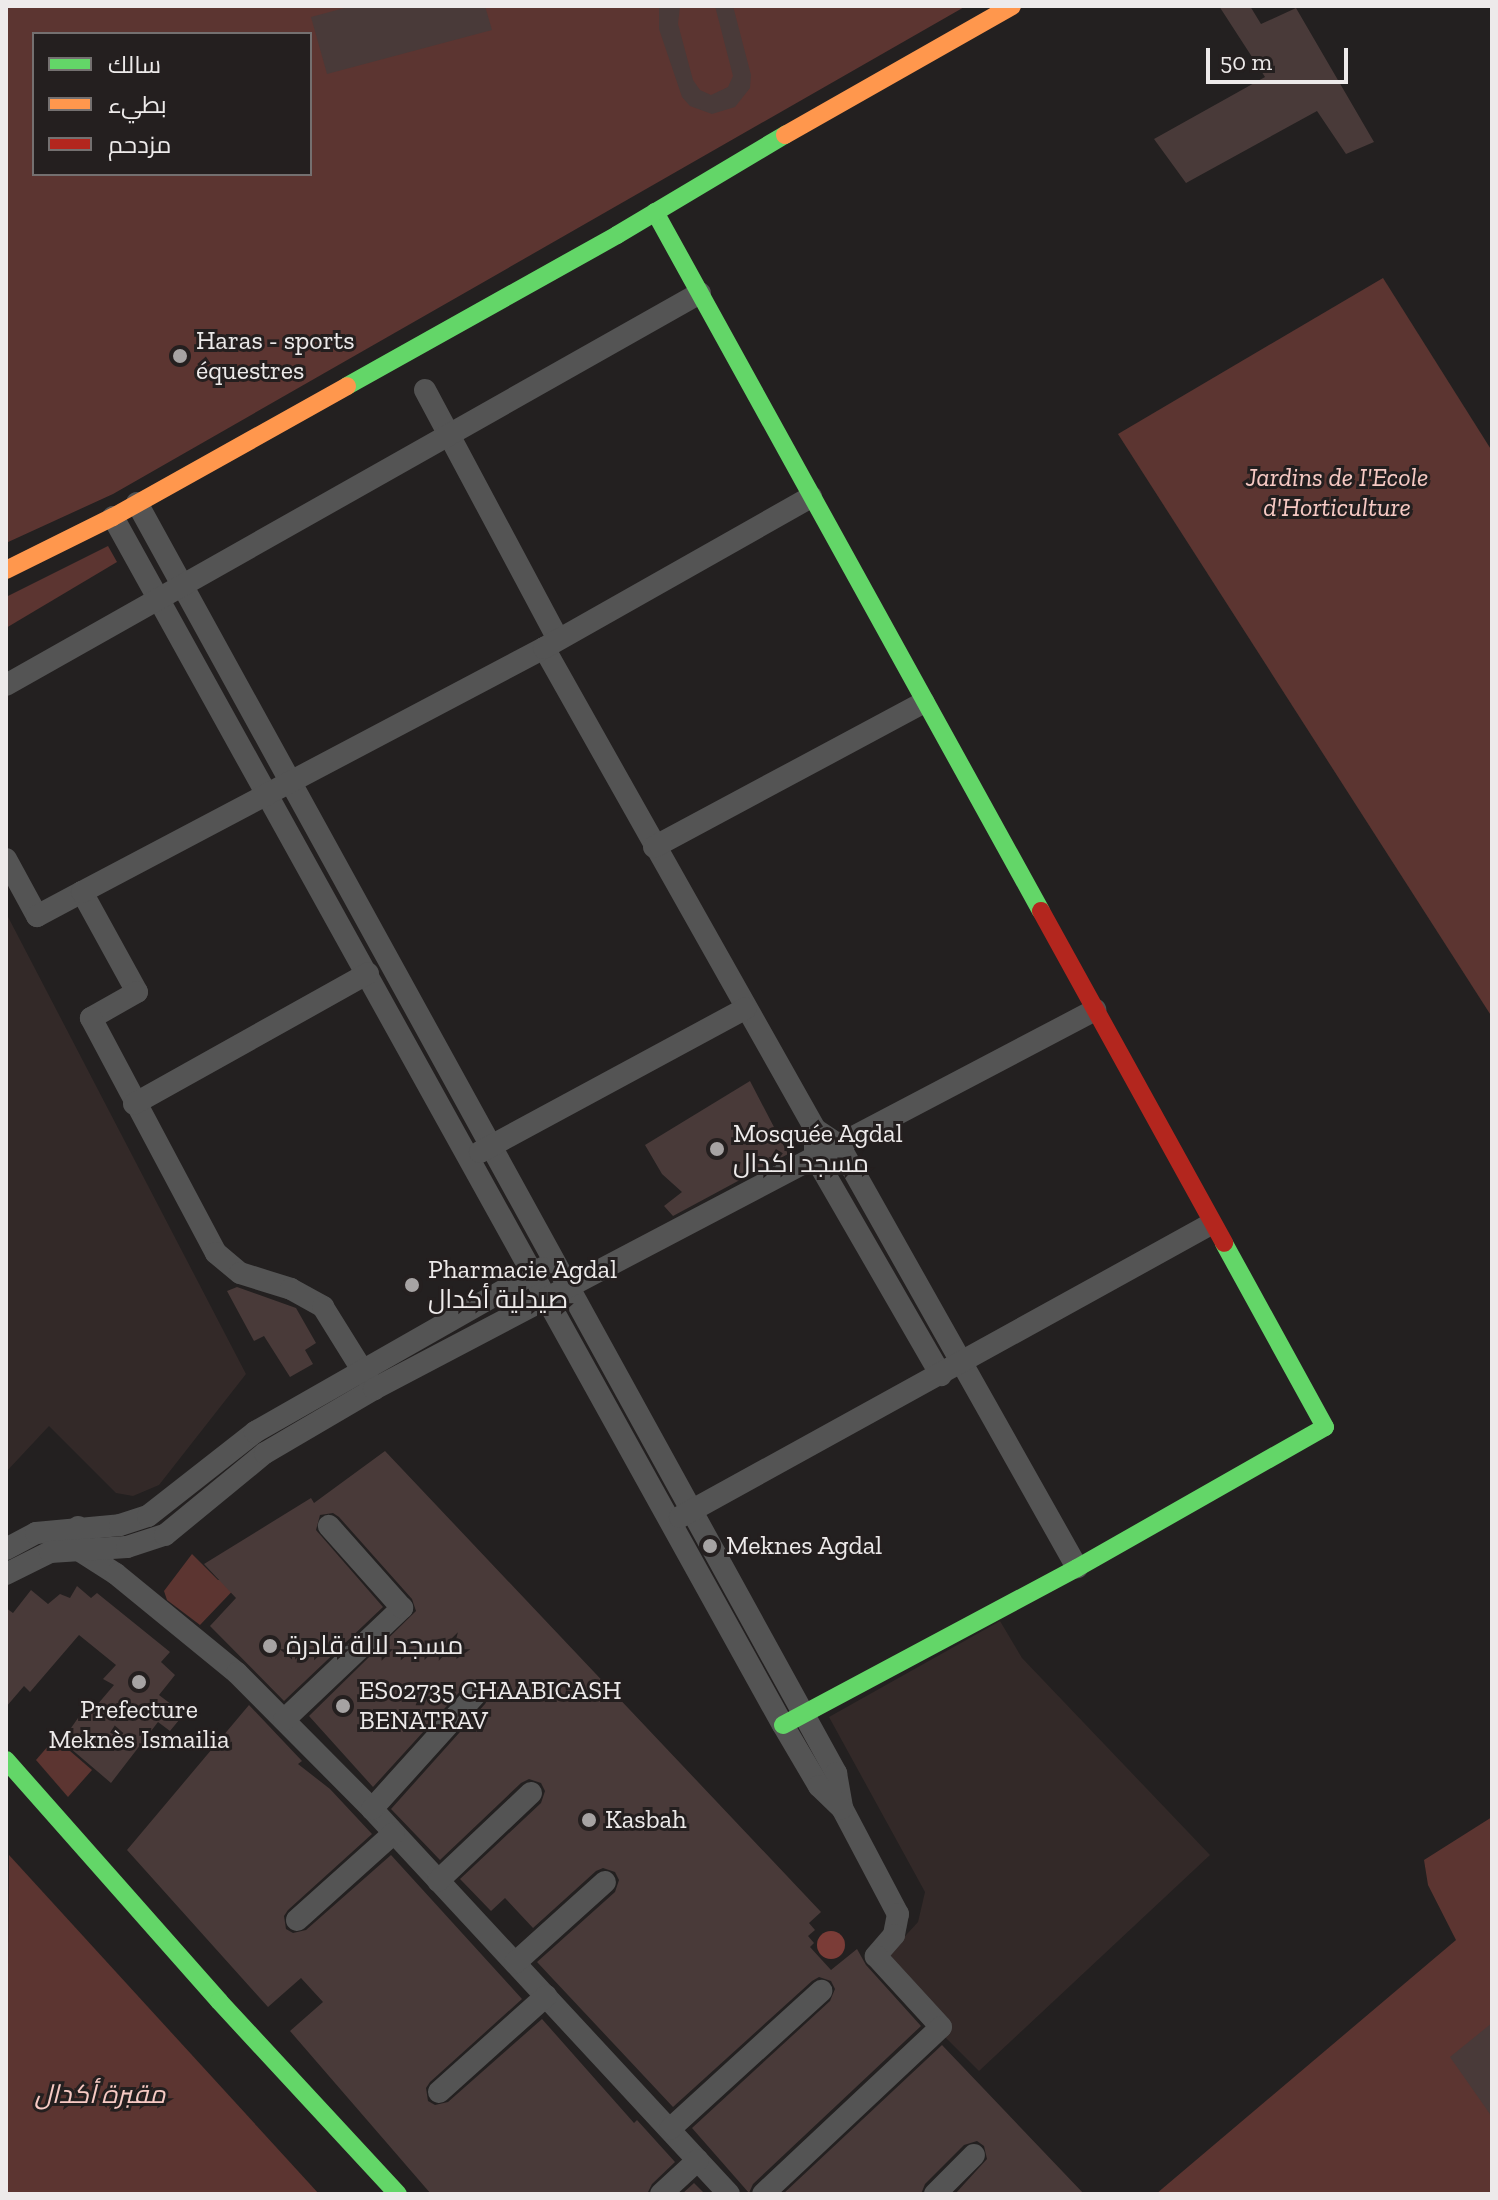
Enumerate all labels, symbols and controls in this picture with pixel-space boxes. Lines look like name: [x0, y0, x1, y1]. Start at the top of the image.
legend: [32, 32, 312, 176]
scale bar: [1210, 32, 1352, 82]
text: 50 m: [1220, 47, 1272, 76]
text: سالك: [108, 50, 161, 79]
text: بطيء: [108, 90, 167, 119]
text: مزدحم: [108, 130, 171, 159]
place label: Haras - sports équestres: [196, 325, 355, 386]
marker: Haras - sports équestres: [171, 347, 189, 365]
park label: Jardins de I'Ecole d'Horticulture: [1246, 462, 1428, 524]
place label: Mosquée Agdal مسجد اكدال: [733, 1118, 903, 1180]
marker: Mosquée Agdal مسجد اكدال: [708, 1140, 726, 1158]
place label: Pharmacie Agdal صيدلية أكدال: [428, 1254, 618, 1316]
marker: Pharmacie Agdal صيدلية أكدال: [403, 1276, 421, 1294]
place label: Meknes Agdal: [726, 1530, 883, 1562]
marker: Meknes Agdal: [701, 1537, 719, 1555]
place label: مسجد لالة قادرة: [286, 1630, 463, 1662]
marker: مسجد لالة قادرة: [261, 1637, 279, 1655]
marker: Prefecture Meknès Ismailia: [130, 1673, 148, 1691]
place label: ES02735 CHAABICASH BENATRAV: [359, 1675, 622, 1736]
place label: Prefecture Meknès Ismailia: [48, 1694, 230, 1756]
marker: ES02735 CHAABICASH BENATRAV: [334, 1697, 352, 1715]
place label: Kasbah: [605, 1804, 687, 1836]
marker: Kasbah: [580, 1811, 598, 1829]
park label: مقبرة أكدال: [34, 2079, 166, 2111]

